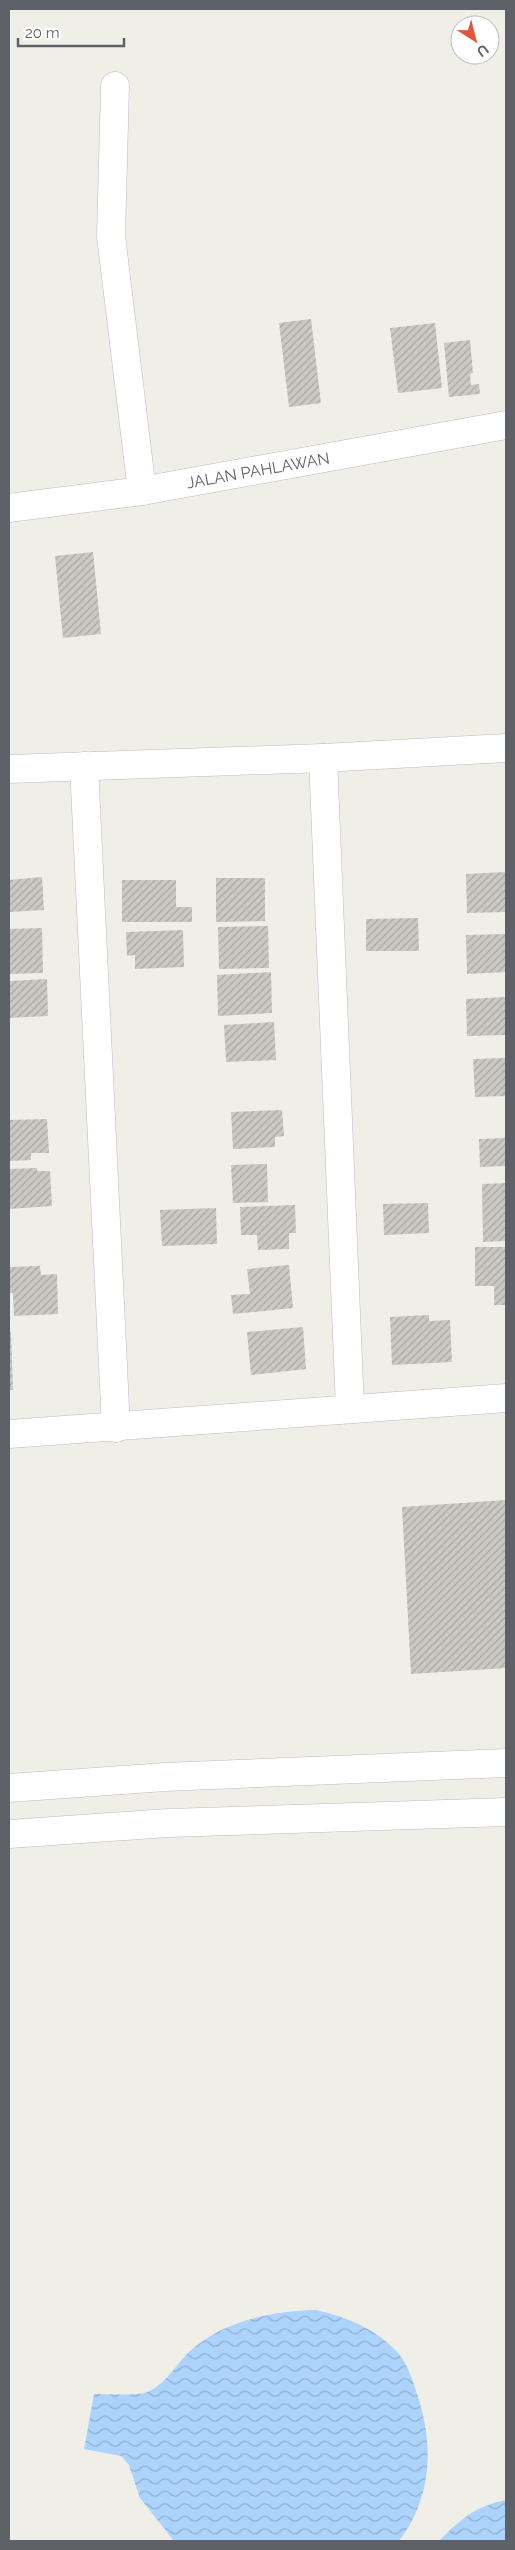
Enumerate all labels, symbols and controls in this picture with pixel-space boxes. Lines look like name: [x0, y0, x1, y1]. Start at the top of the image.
scale bar: [18, 15, 124, 47]
north arrow: [450, 15, 500, 65]
text: 20 m: [25, 24, 60, 42]
text: U: [474, 41, 492, 60]
street label: JALAN PAHLAWAN: [185, 449, 331, 492]

